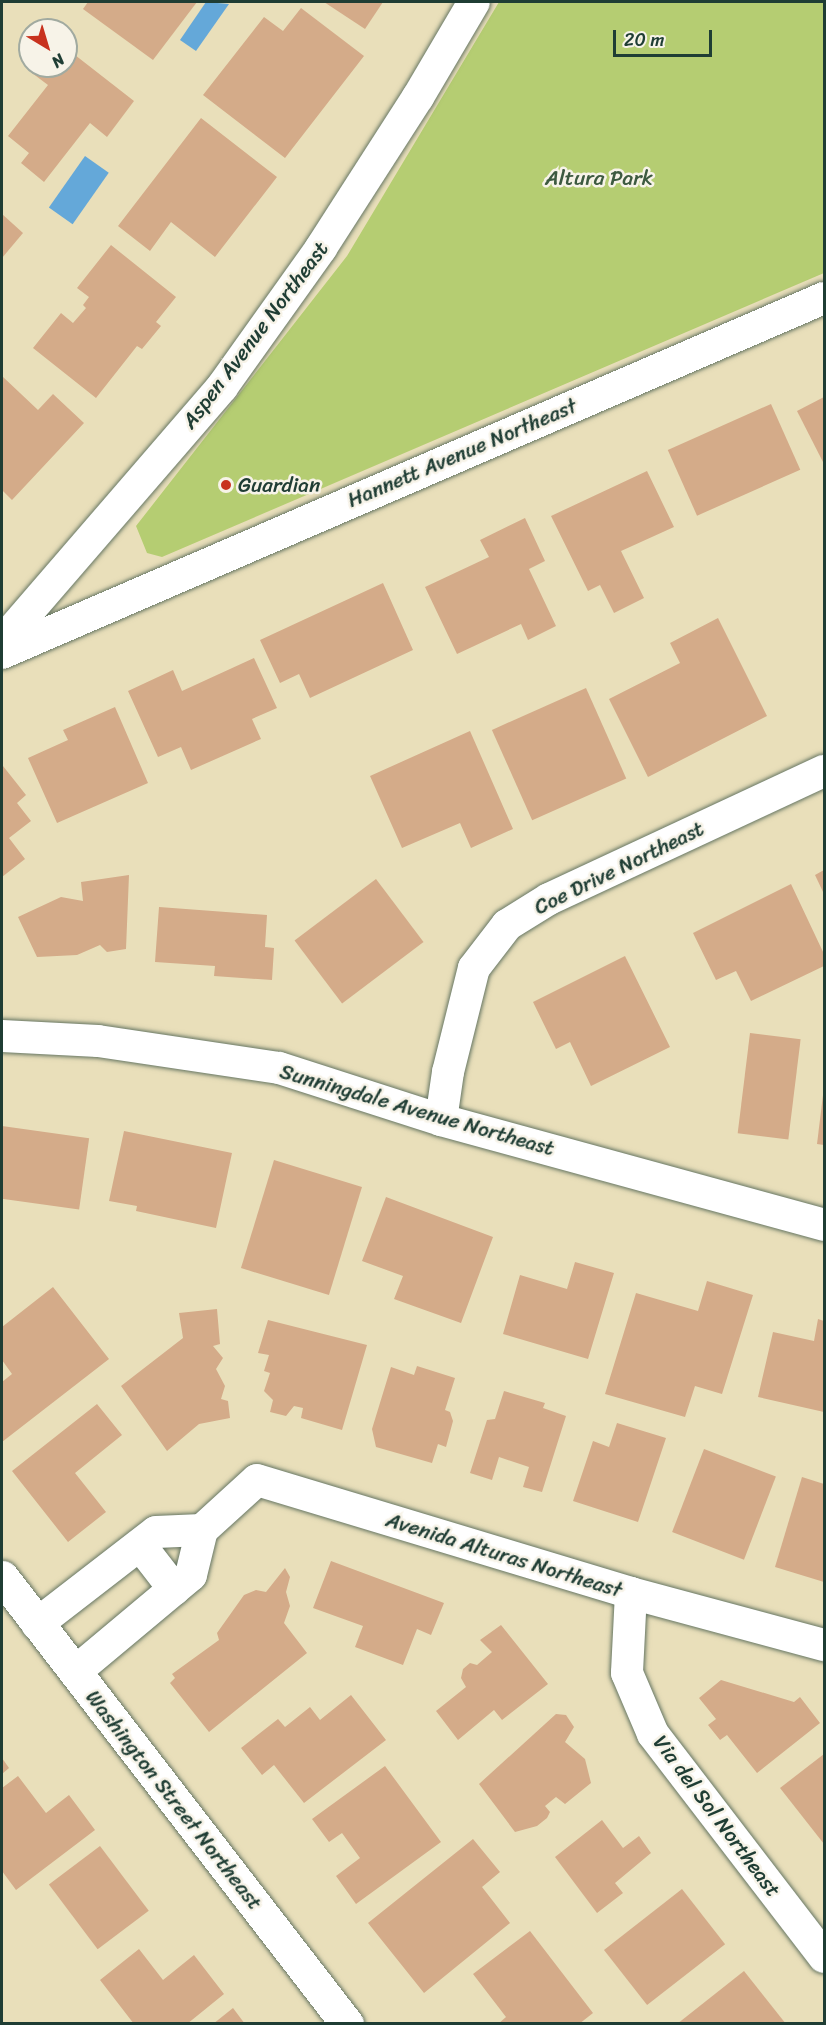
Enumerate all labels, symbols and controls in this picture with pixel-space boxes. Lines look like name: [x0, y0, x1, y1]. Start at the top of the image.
north arrow: [18, 18, 78, 78]
scale bar: [616, 18, 715, 56]
text: 20 m: [624, 24, 664, 56]
text: N: [45, 46, 71, 76]
park label: Altura Park: [545, 165, 653, 191]
street label: Aspen Avenue Northeast: [176, 236, 334, 434]
street label: Hannett Avenue Northeast: [343, 393, 581, 513]
place label: Guardian: [238, 472, 320, 498]
marker: Guardian: [219, 478, 233, 492]
street label: Coe Drive Northeast: [529, 816, 709, 920]
street label: Sunningdale Avenue Northeast: [276, 1059, 558, 1161]
street label: Avenida Alturas Northeast: [382, 1507, 626, 1603]
street label: Washington Street Northeast: [80, 1685, 268, 1915]
street label: Via del Sol Northeast: [648, 1730, 786, 1902]

